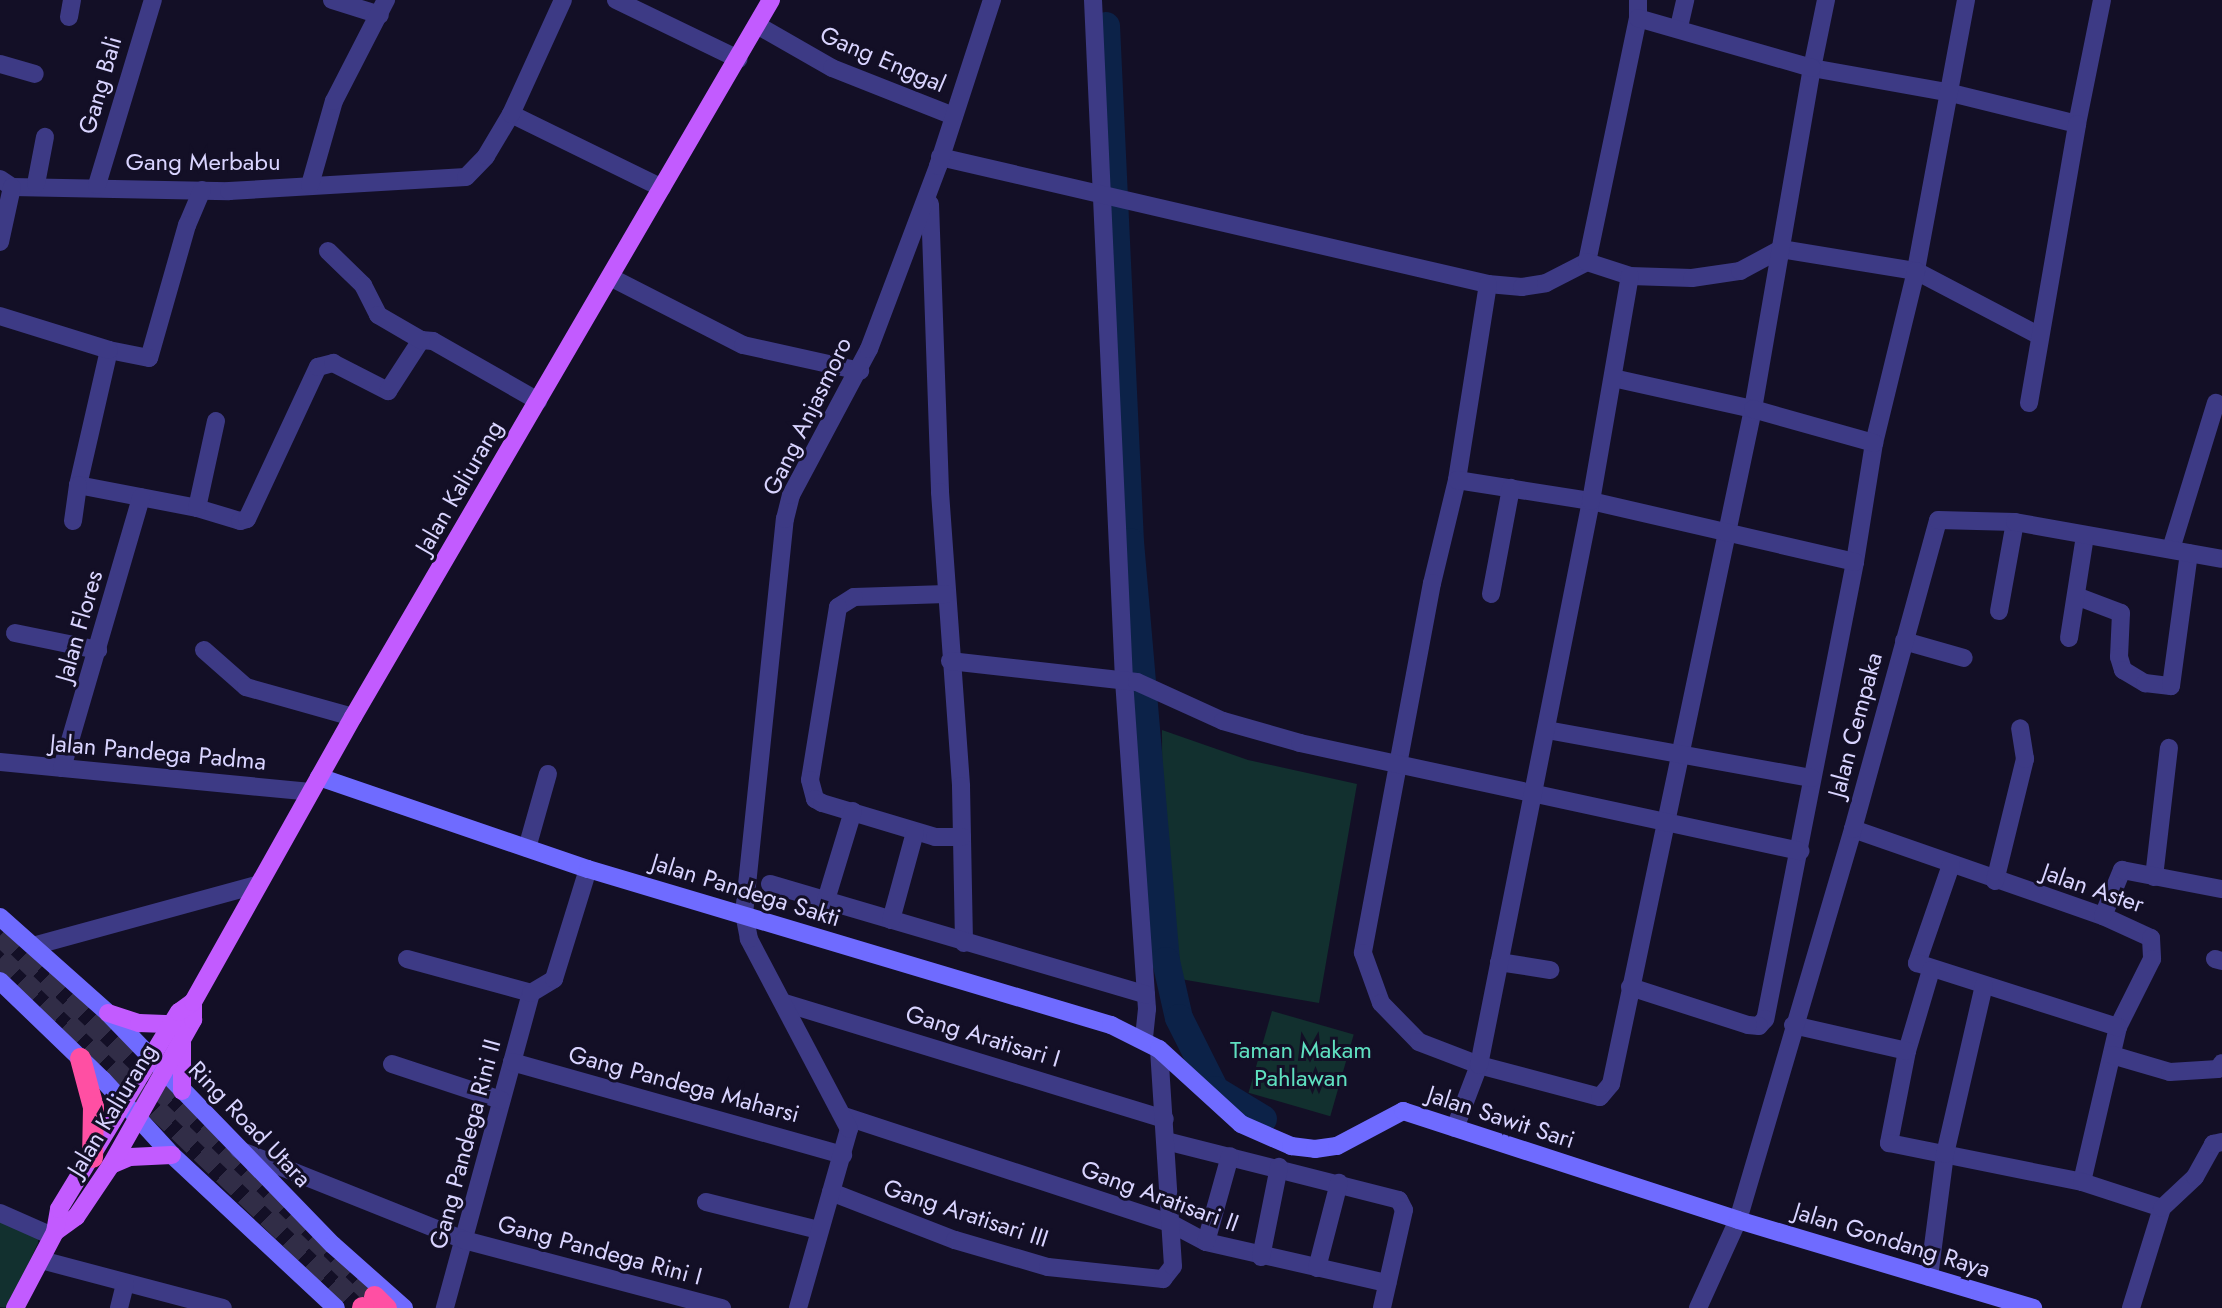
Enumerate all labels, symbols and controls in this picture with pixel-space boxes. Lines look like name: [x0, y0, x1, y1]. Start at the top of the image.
street label: Gang Enggal: [816, 20, 950, 98]
street label: Gang Bali: [72, 33, 128, 137]
street label: Gang Merbabu: [125, 148, 281, 176]
street label: Gang Anjasmoro: [756, 332, 858, 500]
street label: Jalan Kaliurang: [409, 415, 509, 559]
street label: Jalan Flores: [49, 567, 109, 685]
street label: Jalan Cempaka: [1822, 649, 1888, 801]
street label: Jalan Pandega Padma: [49, 728, 267, 776]
street label: Jalan Pandega Sakti: [648, 848, 844, 932]
street label: Jalan Aster: [2038, 857, 2148, 919]
street label: Gang Aratisari I: [902, 999, 1064, 1073]
street label: Gang Pandega Rini II: [423, 1036, 507, 1252]
park label: Taman Makam Pahlawan: [1230, 1036, 1372, 1092]
street label: Jalan Kaliurang: [61, 1038, 163, 1182]
street label: Gang Pandega Maharsi: [565, 1039, 803, 1129]
street label: Ring Road Utara: [183, 1055, 317, 1193]
street label: Jalan Sawit Sari: [1424, 1080, 1578, 1154]
street label: Gang Aratisari II: [1077, 1154, 1243, 1238]
street label: Gang Aratisari III: [880, 1173, 1052, 1253]
street label: Jalan Gondang Raya: [1790, 1196, 1994, 1284]
street label: Gang Pandega Rini I: [495, 1209, 705, 1291]

